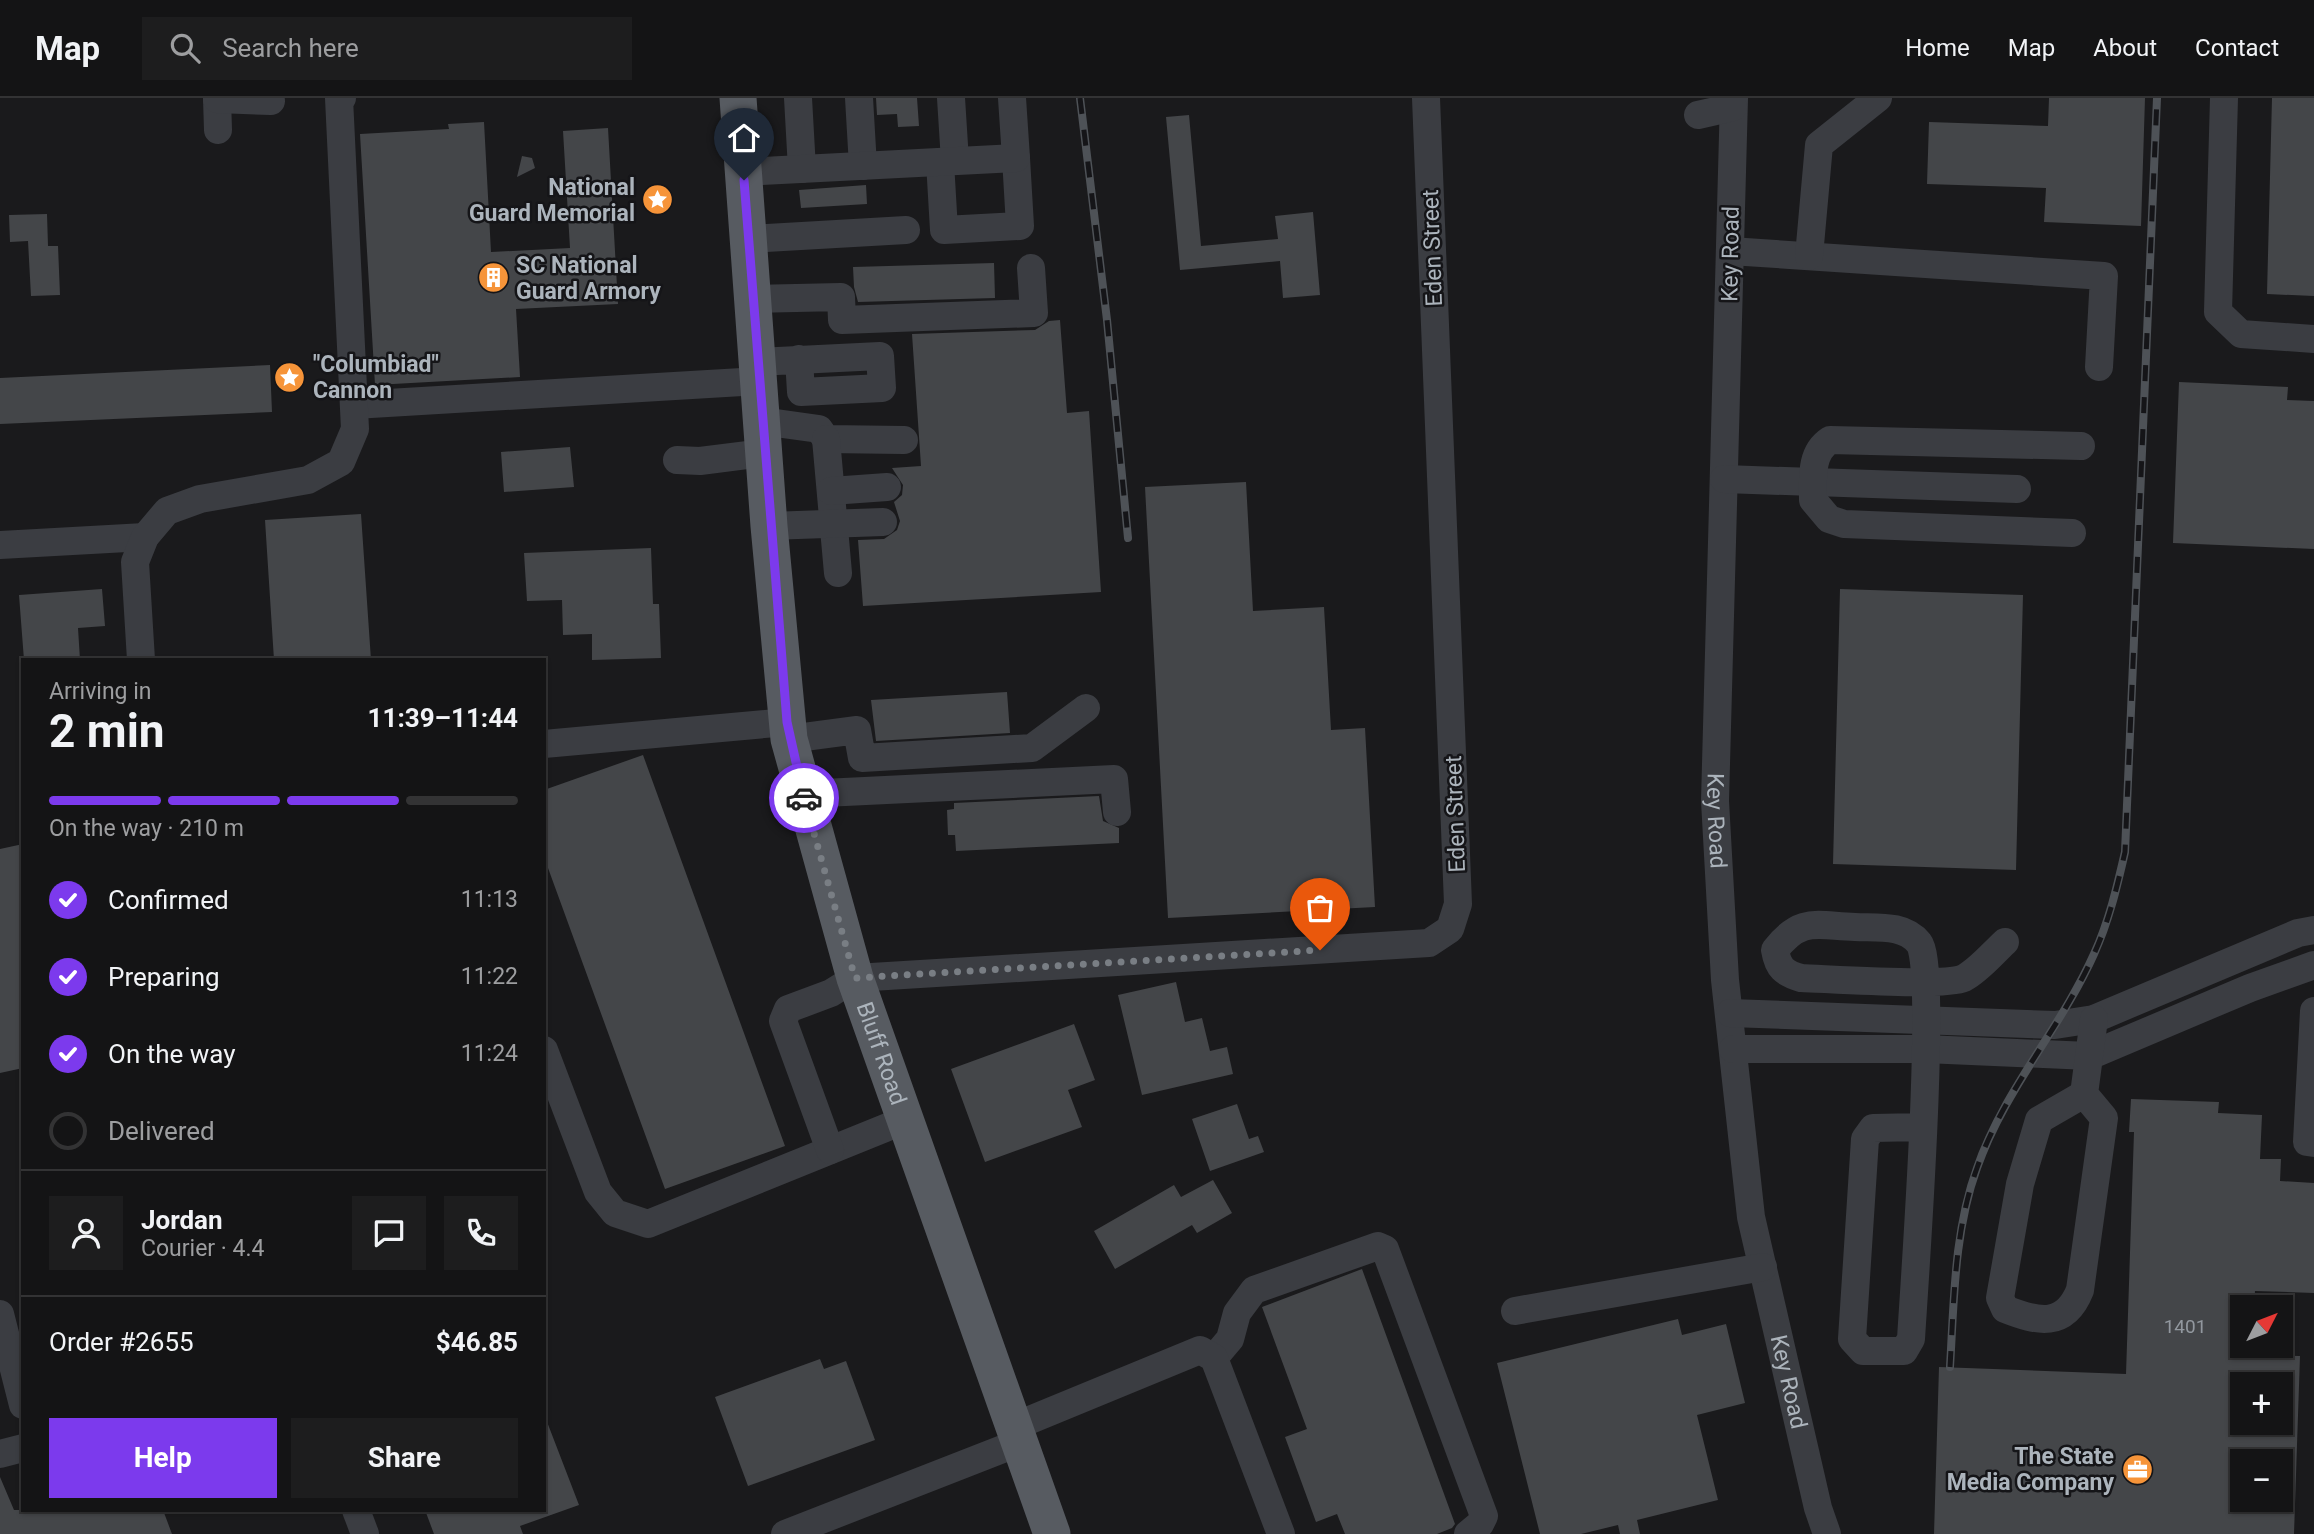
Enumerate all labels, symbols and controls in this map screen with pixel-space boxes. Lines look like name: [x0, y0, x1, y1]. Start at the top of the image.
search box: [142, 17, 632, 80]
text: Map: [35, 29, 100, 68]
icon: search: [166, 29, 204, 67]
text: Search here: [222, 33, 359, 63]
text: Home: [1905, 34, 1970, 62]
text: Map: [2008, 34, 2055, 62]
text: About: [2093, 34, 2157, 62]
text: Contact: [2195, 34, 2279, 62]
pin: [714, 108, 774, 180]
icon: home: [725, 119, 763, 157]
place label: National Guard Memorial: [469, 174, 635, 227]
place icon: National Guard Memorial: [641, 183, 675, 217]
street label: Eden Street: [1417, 189, 1448, 307]
street label: Key Road: [1716, 206, 1745, 302]
place label: SC National Guard Armory: [516, 252, 661, 305]
building icon: SC National Guard Armory: [476, 261, 510, 295]
place label: "Columbiad" Cannon: [313, 351, 439, 404]
place icon: "Columbiad" Cannon: [273, 360, 307, 394]
text: Arriving in: [49, 678, 152, 705]
text: 11:39–11:44: [368, 703, 518, 733]
text: 2 min: [49, 704, 165, 758]
street label: Eden Street: [1440, 755, 1471, 873]
courier: [769, 763, 839, 833]
street label: Key Road: [1701, 773, 1732, 869]
icon: car: [785, 779, 823, 817]
text: On the way · 210 m: [49, 815, 244, 842]
pin: [1290, 878, 1350, 950]
icon: check: [49, 881, 87, 919]
text: Confirmed: [108, 885, 229, 915]
text: 11:13: [461, 886, 518, 913]
icon: bag: [1301, 889, 1339, 927]
icon: check: [49, 958, 87, 996]
text: Preparing: [108, 962, 220, 992]
text: 11:22: [461, 963, 518, 990]
street label: Bluff Road: [851, 999, 912, 1109]
icon: check: [49, 1035, 87, 1073]
text: On the way: [108, 1039, 236, 1069]
text: 11:24: [461, 1040, 518, 1067]
text: Delivered: [108, 1116, 215, 1146]
button: person: [49, 1196, 123, 1270]
button: chat: [352, 1196, 426, 1270]
button: phone: [444, 1196, 518, 1270]
text: Jordan: [141, 1205, 223, 1235]
text: Courier · 4.4: [141, 1235, 264, 1262]
north arrow: [2230, 1295, 2292, 1358]
map controls: [2230, 1295, 2293, 1512]
house number: 1401: [2164, 1315, 2206, 1338]
text: Order #2655: [49, 1327, 194, 1357]
text: $46.85: [436, 1327, 518, 1357]
street label: Key Road: [1765, 1332, 1812, 1431]
button: +: [2230, 1372, 2293, 1435]
button: Help: [49, 1418, 277, 1498]
button: Share: [291, 1418, 518, 1498]
place label: The State Media Company: [1947, 1443, 2114, 1496]
button: −: [2230, 1449, 2293, 1512]
office icon: The State Media Company: [2120, 1452, 2154, 1486]

